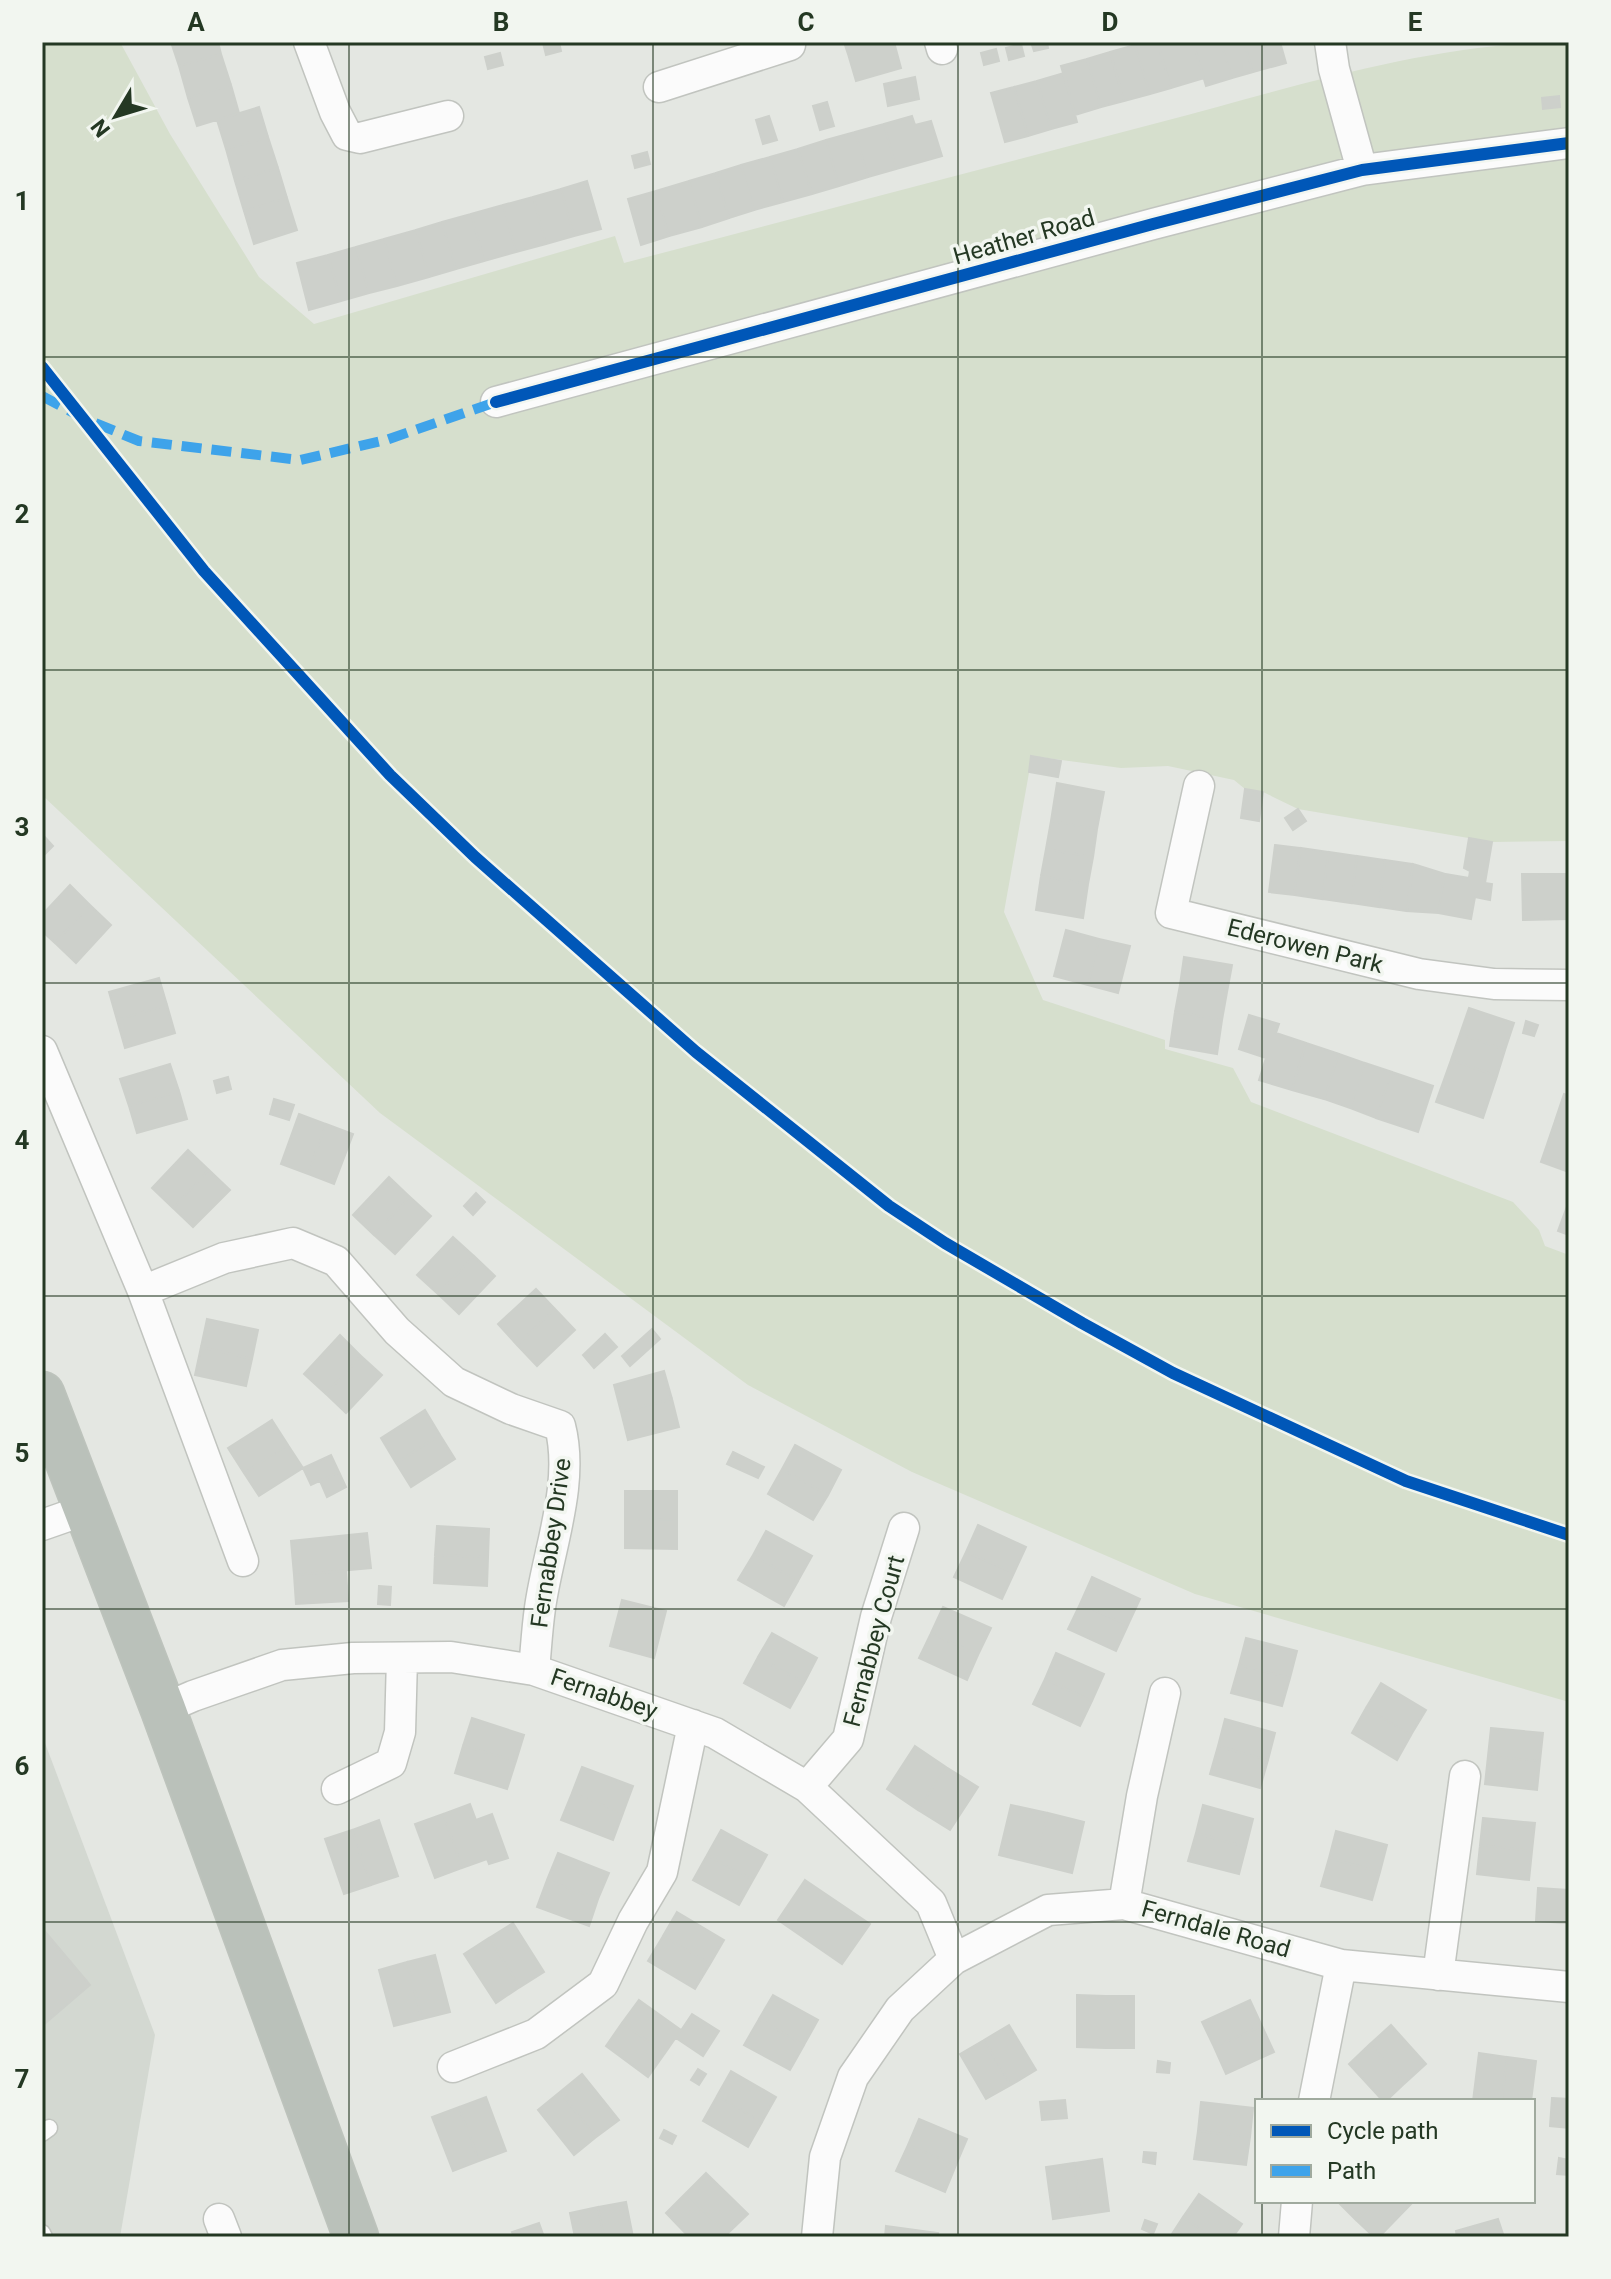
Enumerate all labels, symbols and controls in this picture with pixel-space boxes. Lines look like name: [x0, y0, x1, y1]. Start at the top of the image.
text: A: [187, 7, 205, 37]
text: B: [493, 7, 509, 37]
text: C: [797, 7, 815, 37]
text: D: [1102, 7, 1118, 37]
text: E: [1408, 7, 1423, 37]
north arrow: [76, 76, 156, 156]
text: N: [86, 114, 115, 142]
text: 1: [15, 186, 29, 216]
street label: Heather Road: [950, 203, 1098, 271]
text: 2: [15, 499, 29, 529]
text: 3: [15, 812, 29, 842]
street label: Ederowen Park: [1224, 913, 1387, 979]
text: 4: [15, 1125, 30, 1155]
text: 5: [15, 1438, 29, 1468]
street label: Fernabbey Drive: [525, 1456, 577, 1630]
street label: Fernabbey Court: [838, 1552, 910, 1730]
street label: Fernabbey: [547, 1663, 662, 1726]
text: 6: [15, 1751, 30, 1781]
street label: Ferndale Road: [1138, 1894, 1294, 1964]
text: 7: [15, 2064, 29, 2094]
legend: [1255, 2099, 1535, 2203]
text: Cycle path: [1327, 2117, 1439, 2145]
text: Path: [1327, 2157, 1376, 2185]

